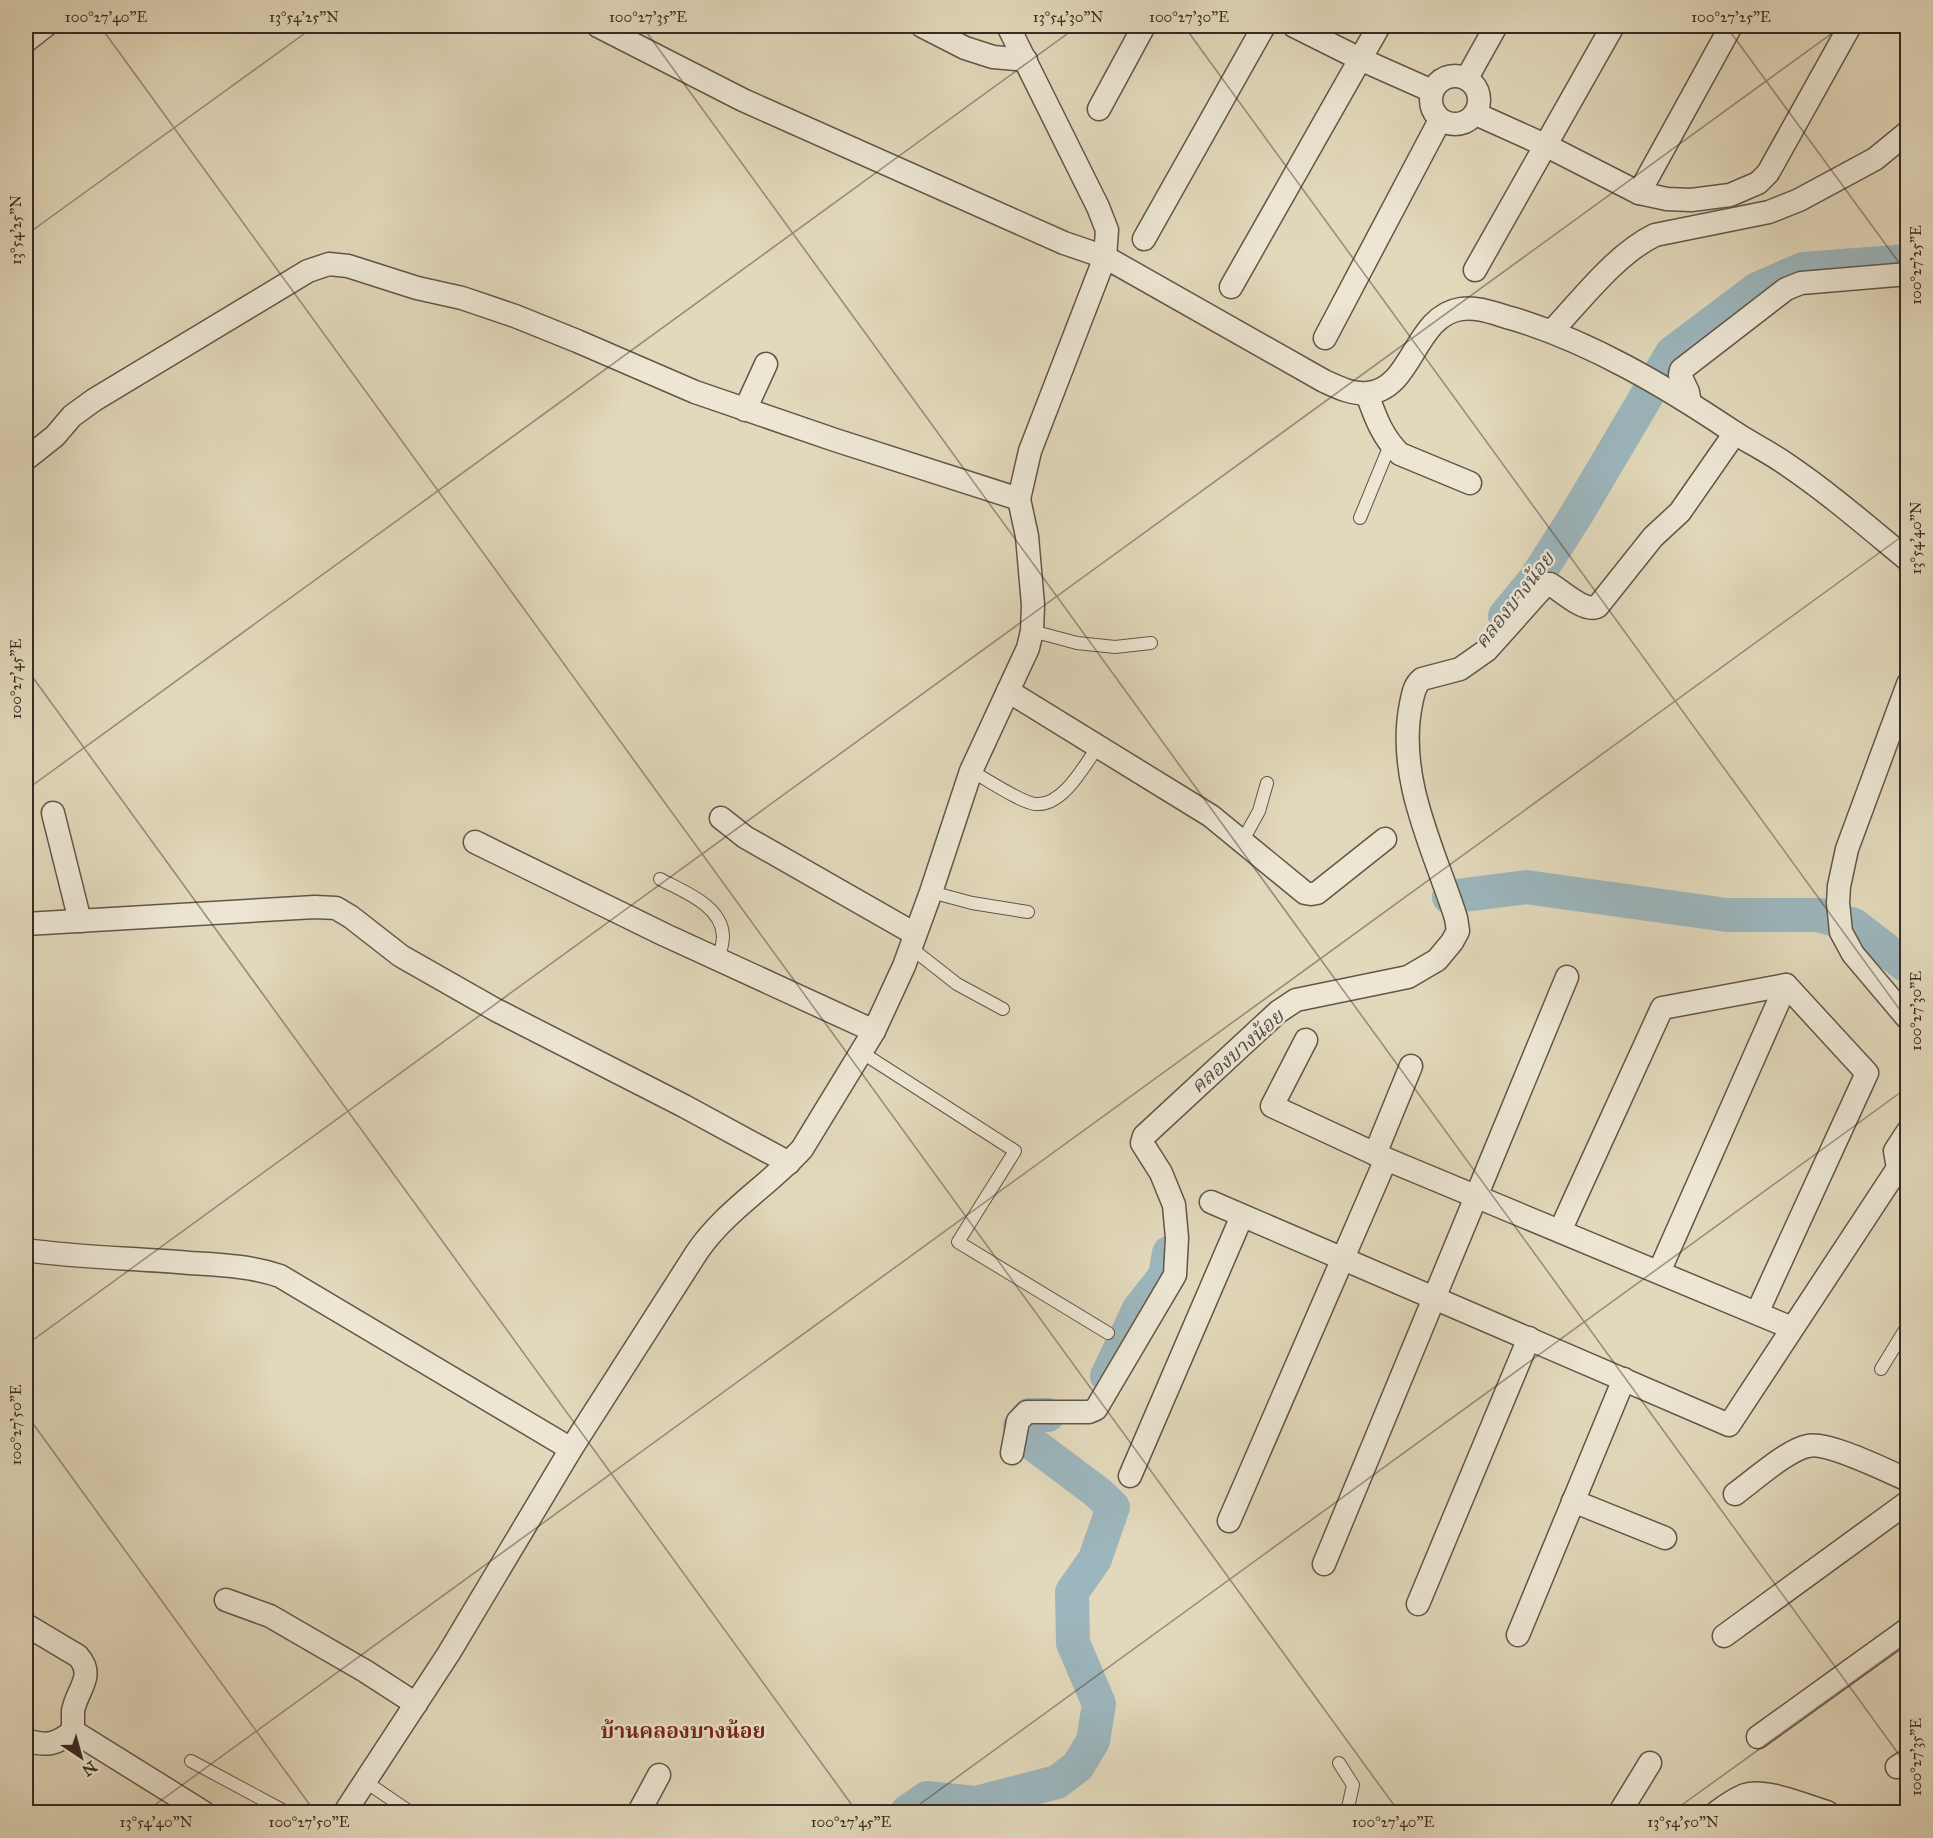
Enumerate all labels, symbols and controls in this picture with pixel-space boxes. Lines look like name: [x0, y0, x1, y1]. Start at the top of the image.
text: 100°27'40"E: [65, 8, 147, 26]
text: 13°54'25"N: [269, 8, 339, 26]
text: 100°27'35"E: [609, 8, 687, 26]
text: 13°54'30"N: [1033, 8, 1104, 26]
text: 100°27'30"E: [1149, 8, 1229, 26]
text: 100°27'25"E: [1691, 8, 1771, 26]
text: 13°54'25"N: [7, 195, 25, 265]
text: 100°27'25"E: [1907, 225, 1925, 305]
text: 13°54'40"N: [1907, 501, 1925, 574]
water label: คลองบางน้อย: [1469, 546, 1560, 653]
text: 100°27'45"E: [7, 638, 25, 719]
text: 100°27'30"E: [1907, 971, 1925, 1051]
water label: คลองบางน้อย: [1186, 1003, 1289, 1098]
text: 100°27'50"E: [7, 1384, 25, 1465]
district label: บ้านคลองบางน้อย: [600, 1718, 766, 1744]
text: 100°27'35"E: [1907, 1718, 1925, 1796]
north arrow: [51, 1727, 111, 1787]
text: N: [78, 1757, 101, 1781]
text: 13°54'40"N: [120, 1813, 193, 1831]
text: 100°27'50"E: [269, 1813, 350, 1831]
text: 100°27'45"E: [811, 1813, 892, 1831]
text: 100°27'40"E: [1352, 1813, 1434, 1831]
text: 13°54'50"N: [1647, 1813, 1719, 1831]

